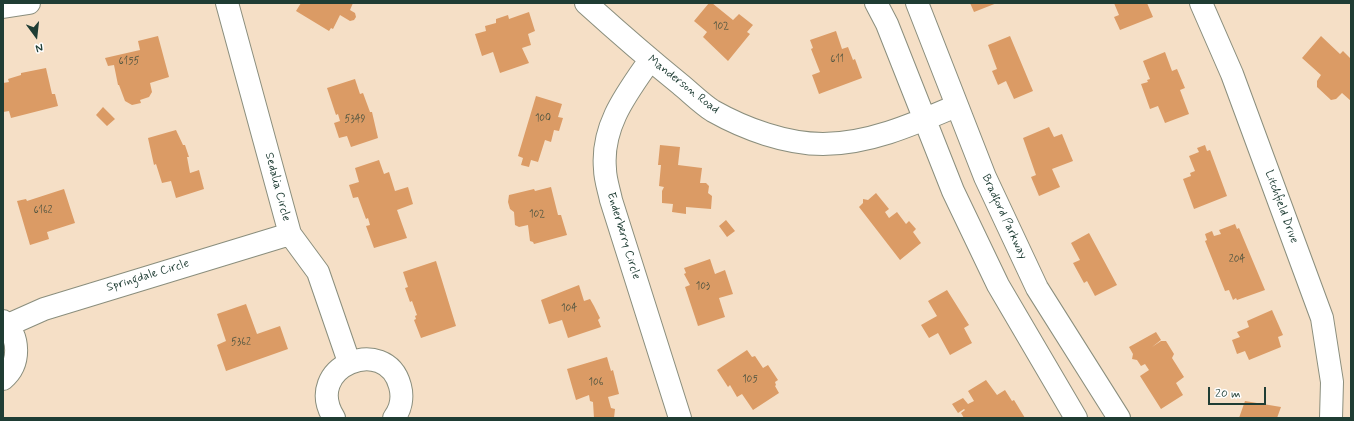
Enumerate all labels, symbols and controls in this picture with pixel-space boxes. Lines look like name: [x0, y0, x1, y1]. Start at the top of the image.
north arrow: [16, 16, 56, 56]
house number: 102: [713, 21, 729, 33]
text: N: [34, 40, 44, 55]
street label: Manderson Road: [644, 53, 722, 117]
house number: 611: [830, 54, 844, 66]
house number: 6155: [119, 56, 139, 68]
house number: 100: [535, 113, 551, 125]
house number: 5349: [344, 114, 366, 126]
street label: Sedalia Circle: [261, 151, 293, 223]
street label: Litchfield Drive: [1261, 168, 1301, 246]
street label: Bradford Parkway: [978, 172, 1030, 262]
street label: Enderberry Circle: [603, 191, 643, 281]
house number: 6162: [33, 205, 53, 217]
house number: 102: [529, 209, 545, 221]
house number: 204: [1229, 254, 1245, 266]
street label: Springdale Circle: [105, 257, 191, 295]
house number: 103: [696, 281, 710, 293]
house number: 104: [561, 303, 577, 315]
house number: 5362: [231, 337, 251, 349]
house number: 105: [742, 374, 758, 386]
house number: 106: [589, 377, 603, 389]
scale bar: [1210, 379, 1268, 405]
text: 20 m: [1215, 386, 1241, 402]

